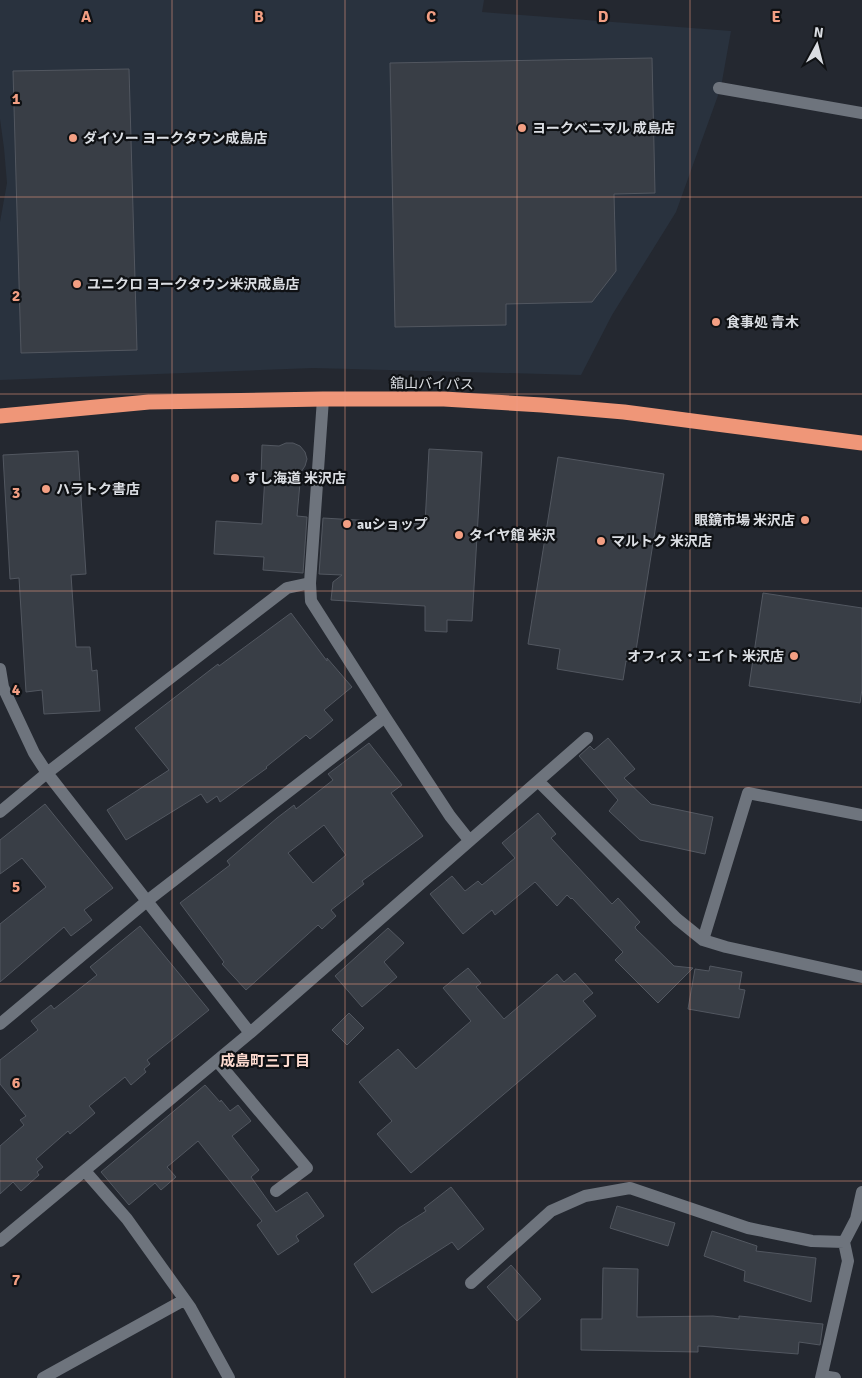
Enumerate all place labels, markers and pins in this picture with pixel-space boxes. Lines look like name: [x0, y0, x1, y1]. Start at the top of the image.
place label: ヨークベニマル 成島店: [532, 120, 675, 137]
marker: ヨークベニマル 成島店: [516, 122, 528, 134]
place label: ダイソー ヨークタウン成島店: [83, 130, 268, 147]
marker: ダイソー ヨークタウン成島店: [67, 132, 79, 144]
place label: ユニクロ ヨークタウン米沢成島店: [87, 276, 300, 293]
marker: ユニクロ ヨークタウン米沢成島店: [71, 278, 83, 290]
place label: 食事処 青木: [726, 314, 799, 331]
marker: 食事処 青木: [710, 316, 722, 328]
place label: すし海道 米沢店: [245, 470, 346, 487]
marker: すし海道 米沢店: [229, 472, 241, 484]
place label: ハラトク書店: [56, 481, 140, 498]
marker: ハラトク書店: [40, 483, 52, 495]
place label: 眼鏡市場 米沢店: [694, 512, 795, 529]
marker: 眼鏡市場 米沢店: [799, 514, 811, 526]
place label: auショップ: [357, 516, 428, 533]
marker: auショップ: [341, 518, 353, 530]
place label: タイヤ館 米沢: [469, 527, 556, 544]
marker: タイヤ館 米沢: [453, 529, 465, 541]
place label: マルトク 米沢店: [611, 533, 712, 550]
marker: マルトク 米沢店: [595, 535, 607, 547]
place label: オフィス・エイト 米沢店: [627, 648, 784, 665]
marker: オフィス・エイト 米沢店: [788, 650, 800, 662]

